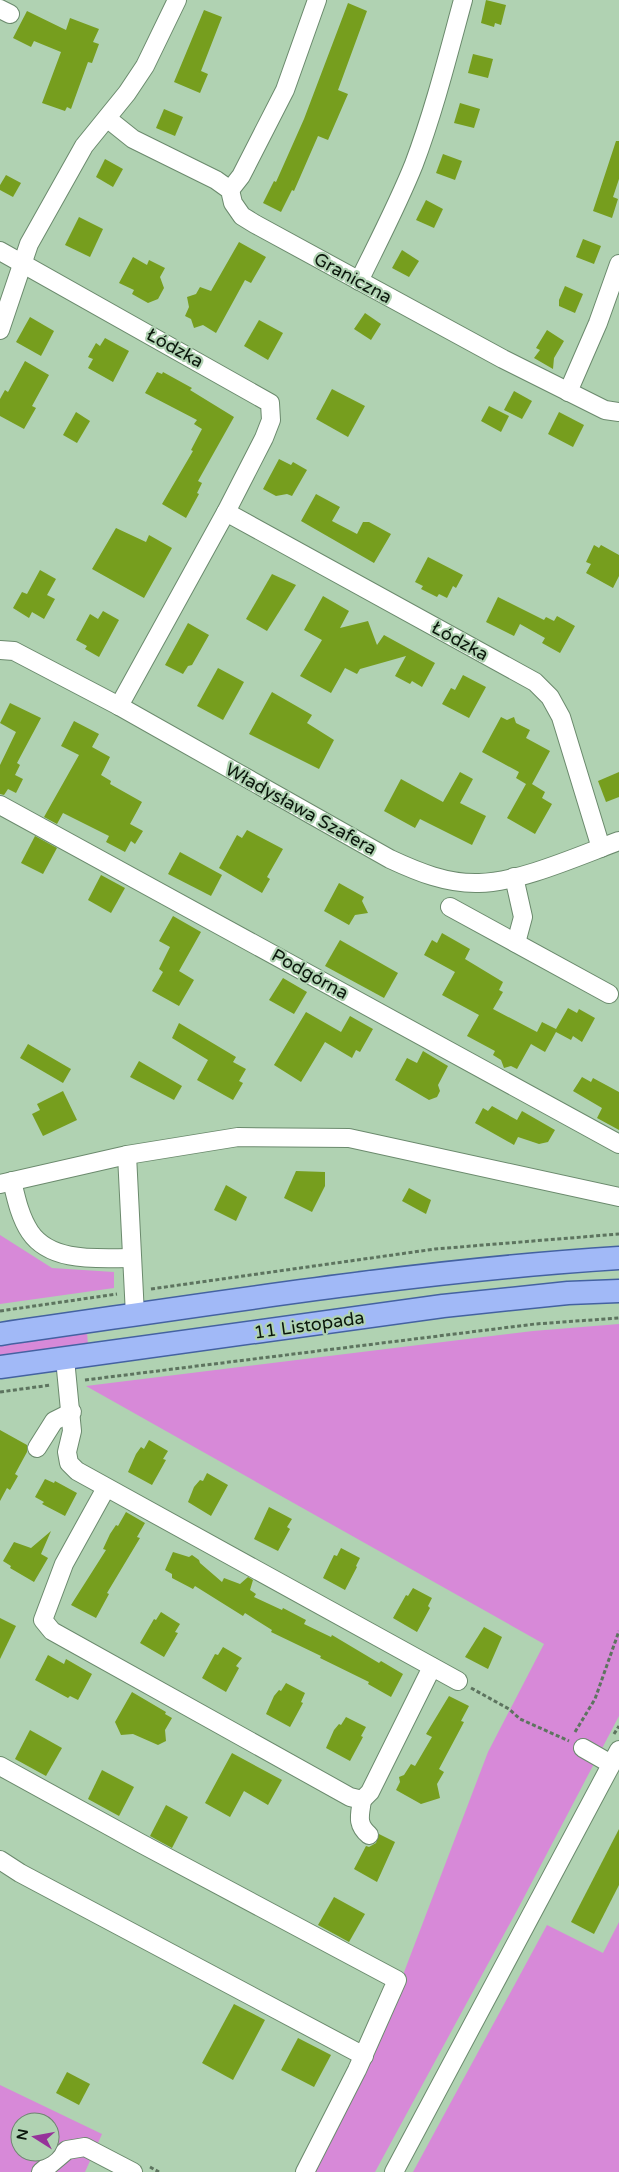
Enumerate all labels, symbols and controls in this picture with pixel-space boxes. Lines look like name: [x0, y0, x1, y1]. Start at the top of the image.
street label: Graniczna: [310, 248, 396, 308]
street label: Łódzka: [143, 323, 207, 373]
street label: Łódzka: [428, 616, 492, 666]
street label: Władysława Szafera: [221, 758, 381, 860]
street label: Podgórna: [268, 944, 352, 1004]
street label: 11 Listopada: [252, 1306, 366, 1344]
north arrow: [10, 2112, 60, 2162]
text: N: [13, 2127, 32, 2142]

